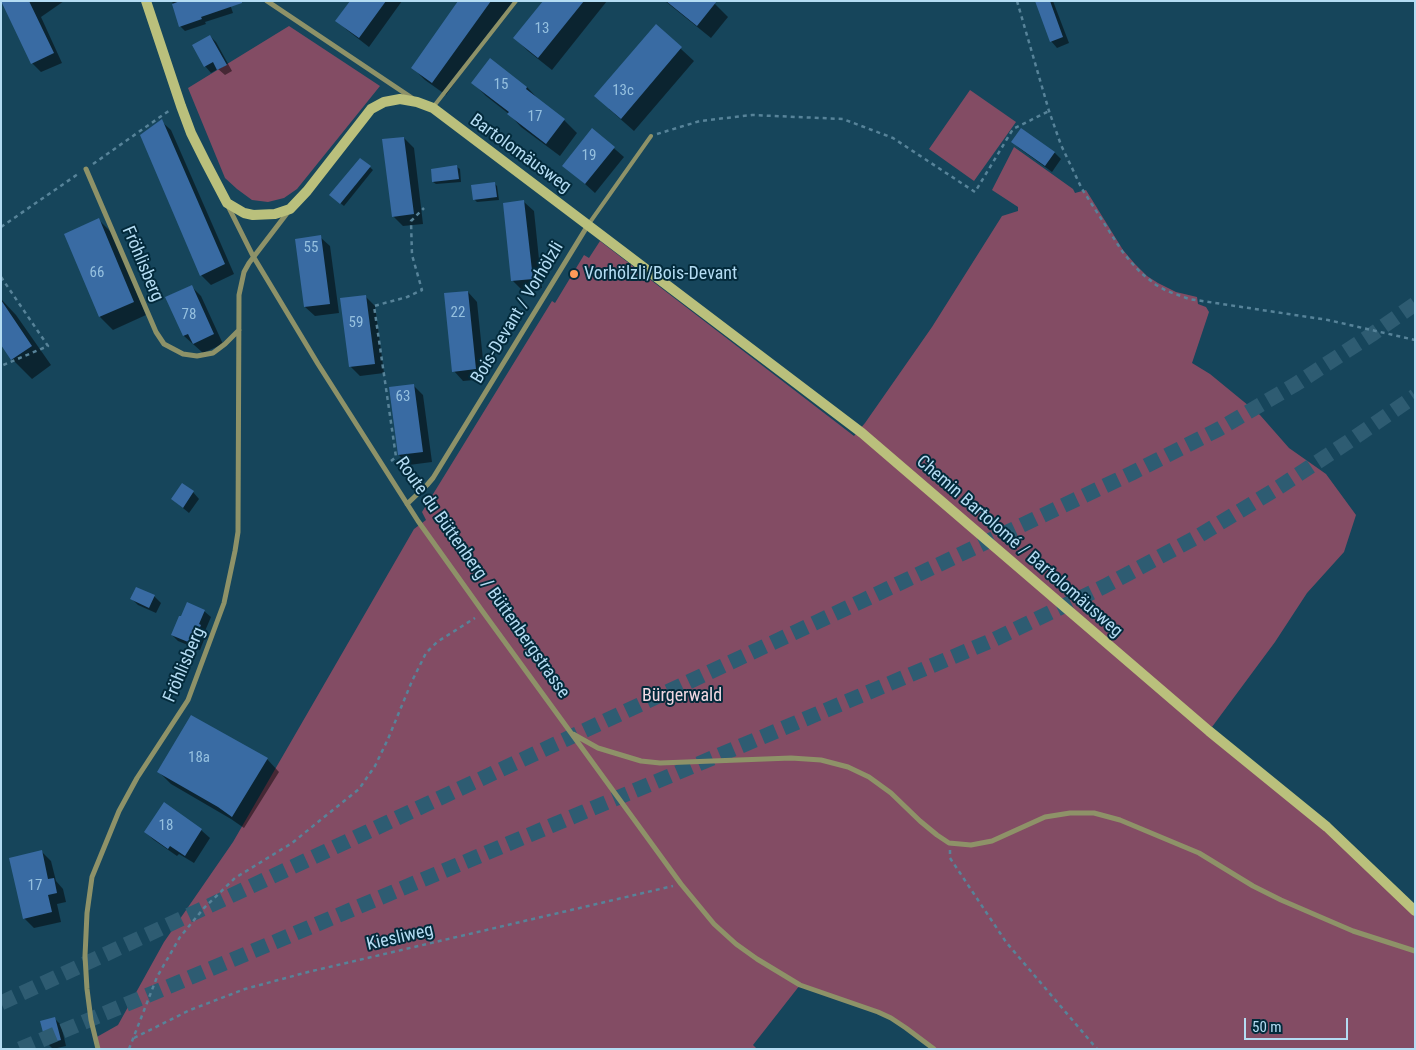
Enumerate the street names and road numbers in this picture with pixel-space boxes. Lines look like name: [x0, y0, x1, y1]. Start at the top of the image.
street label: Bartolomäusweg: [465, 110, 575, 198]
street label: Fröhlisberg: [117, 223, 167, 305]
street label: Bois-Devant / Vorhölzli: [467, 238, 569, 388]
street label: Chemin Bartolomé / Bartolomäusweg: [911, 451, 1127, 643]
street label: Route du Büttenberg / Büttenbergstrasse: [390, 453, 574, 703]
street label: Fröhlisberg: [160, 624, 210, 706]
street label: Kiesliweg: [365, 920, 435, 956]

